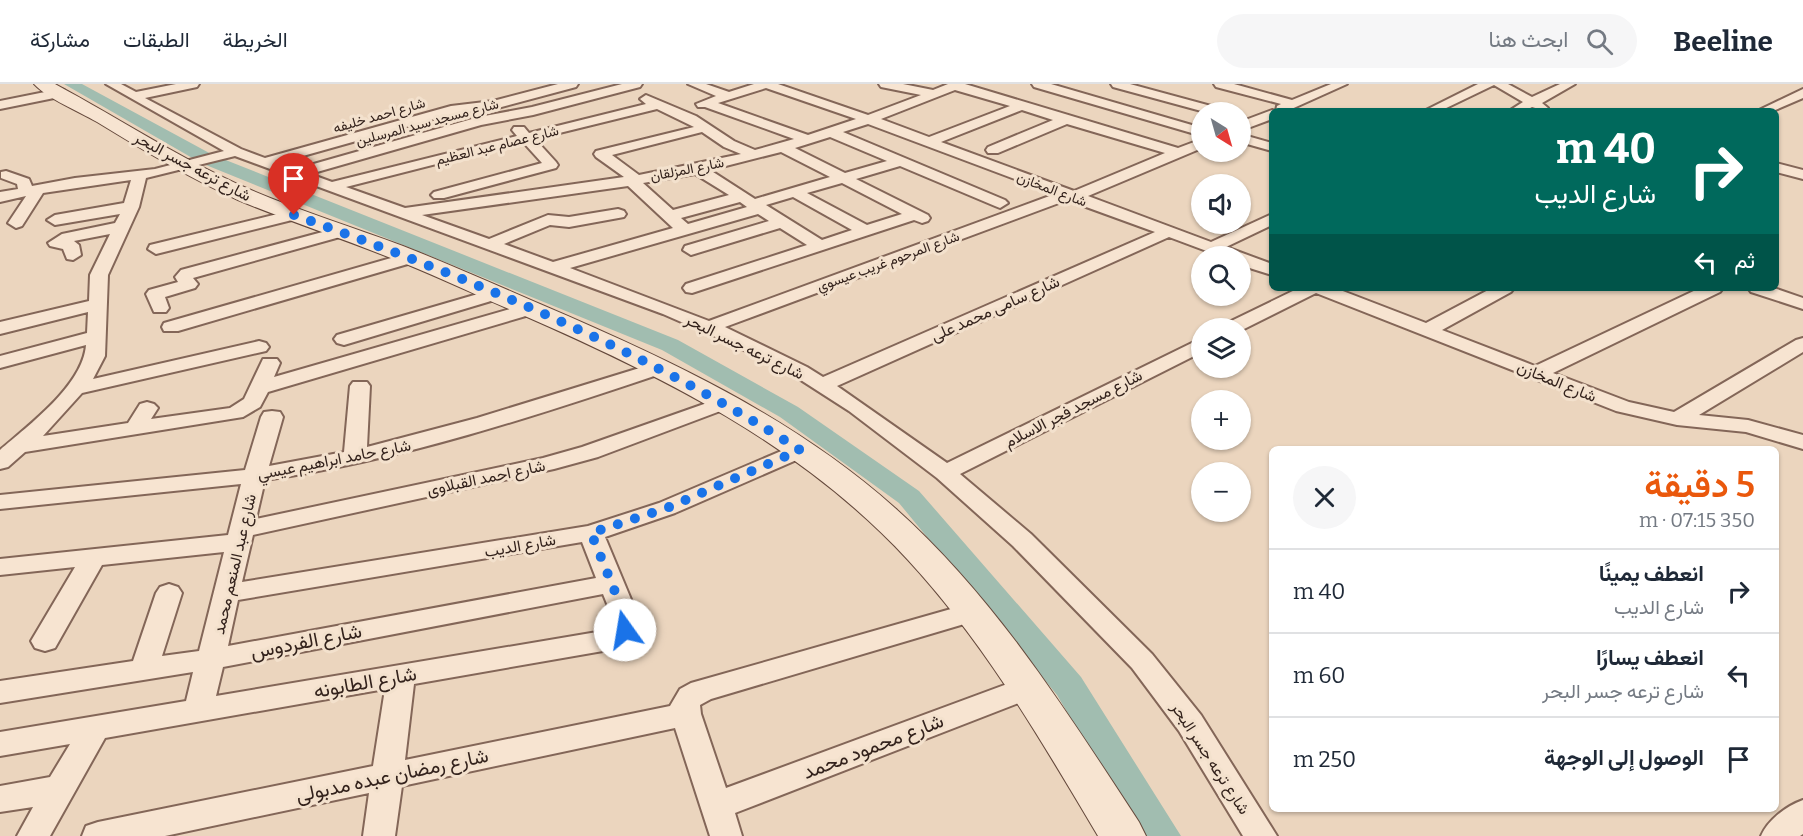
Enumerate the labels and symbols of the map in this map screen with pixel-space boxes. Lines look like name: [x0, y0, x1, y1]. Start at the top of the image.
street label: شارع احمد خليفه: [331, 94, 428, 139]
street label: شارع مسجد سيد المرسلين: [354, 95, 501, 152]
north arrow: [1191, 102, 1251, 162]
street label: شارع عصام عبد العظيم: [434, 122, 561, 171]
street label: شارع ترعه جسر البحر: [129, 127, 254, 207]
pin: [268, 153, 319, 215]
street label: شارع المزلقان: [649, 154, 726, 187]
street label: شارع المخازن: [1014, 168, 1089, 212]
street label: شارع المرحوم غريب عيسوي: [815, 228, 963, 298]
street label: شارع سامى محمد على: [928, 272, 1063, 347]
street label: شارع ترعه جسر البحر: [681, 309, 807, 385]
street label: شارع المخازن: [1514, 357, 1599, 408]
street label: شارع مسجد فجر الاسلام: [1001, 365, 1146, 453]
street label: شارع حامد ابراهيم عيسي: [256, 435, 413, 488]
street label: شارع احمد القبلاوى: [425, 456, 547, 501]
street label: شارع عبد المنعم محمد: [209, 492, 262, 637]
street label: شارع الديب: [483, 530, 558, 563]
position arrow: [593, 598, 657, 662]
street label: شارع الفردوس: [248, 618, 364, 666]
street label: شارع الطابونه: [312, 661, 419, 705]
street label: شارع ترعه جسر البحر: [1165, 698, 1254, 819]
street label: شارع محمود محمد: [799, 708, 948, 786]
street label: شارع رمضان عبده مدبولى: [294, 743, 491, 809]

